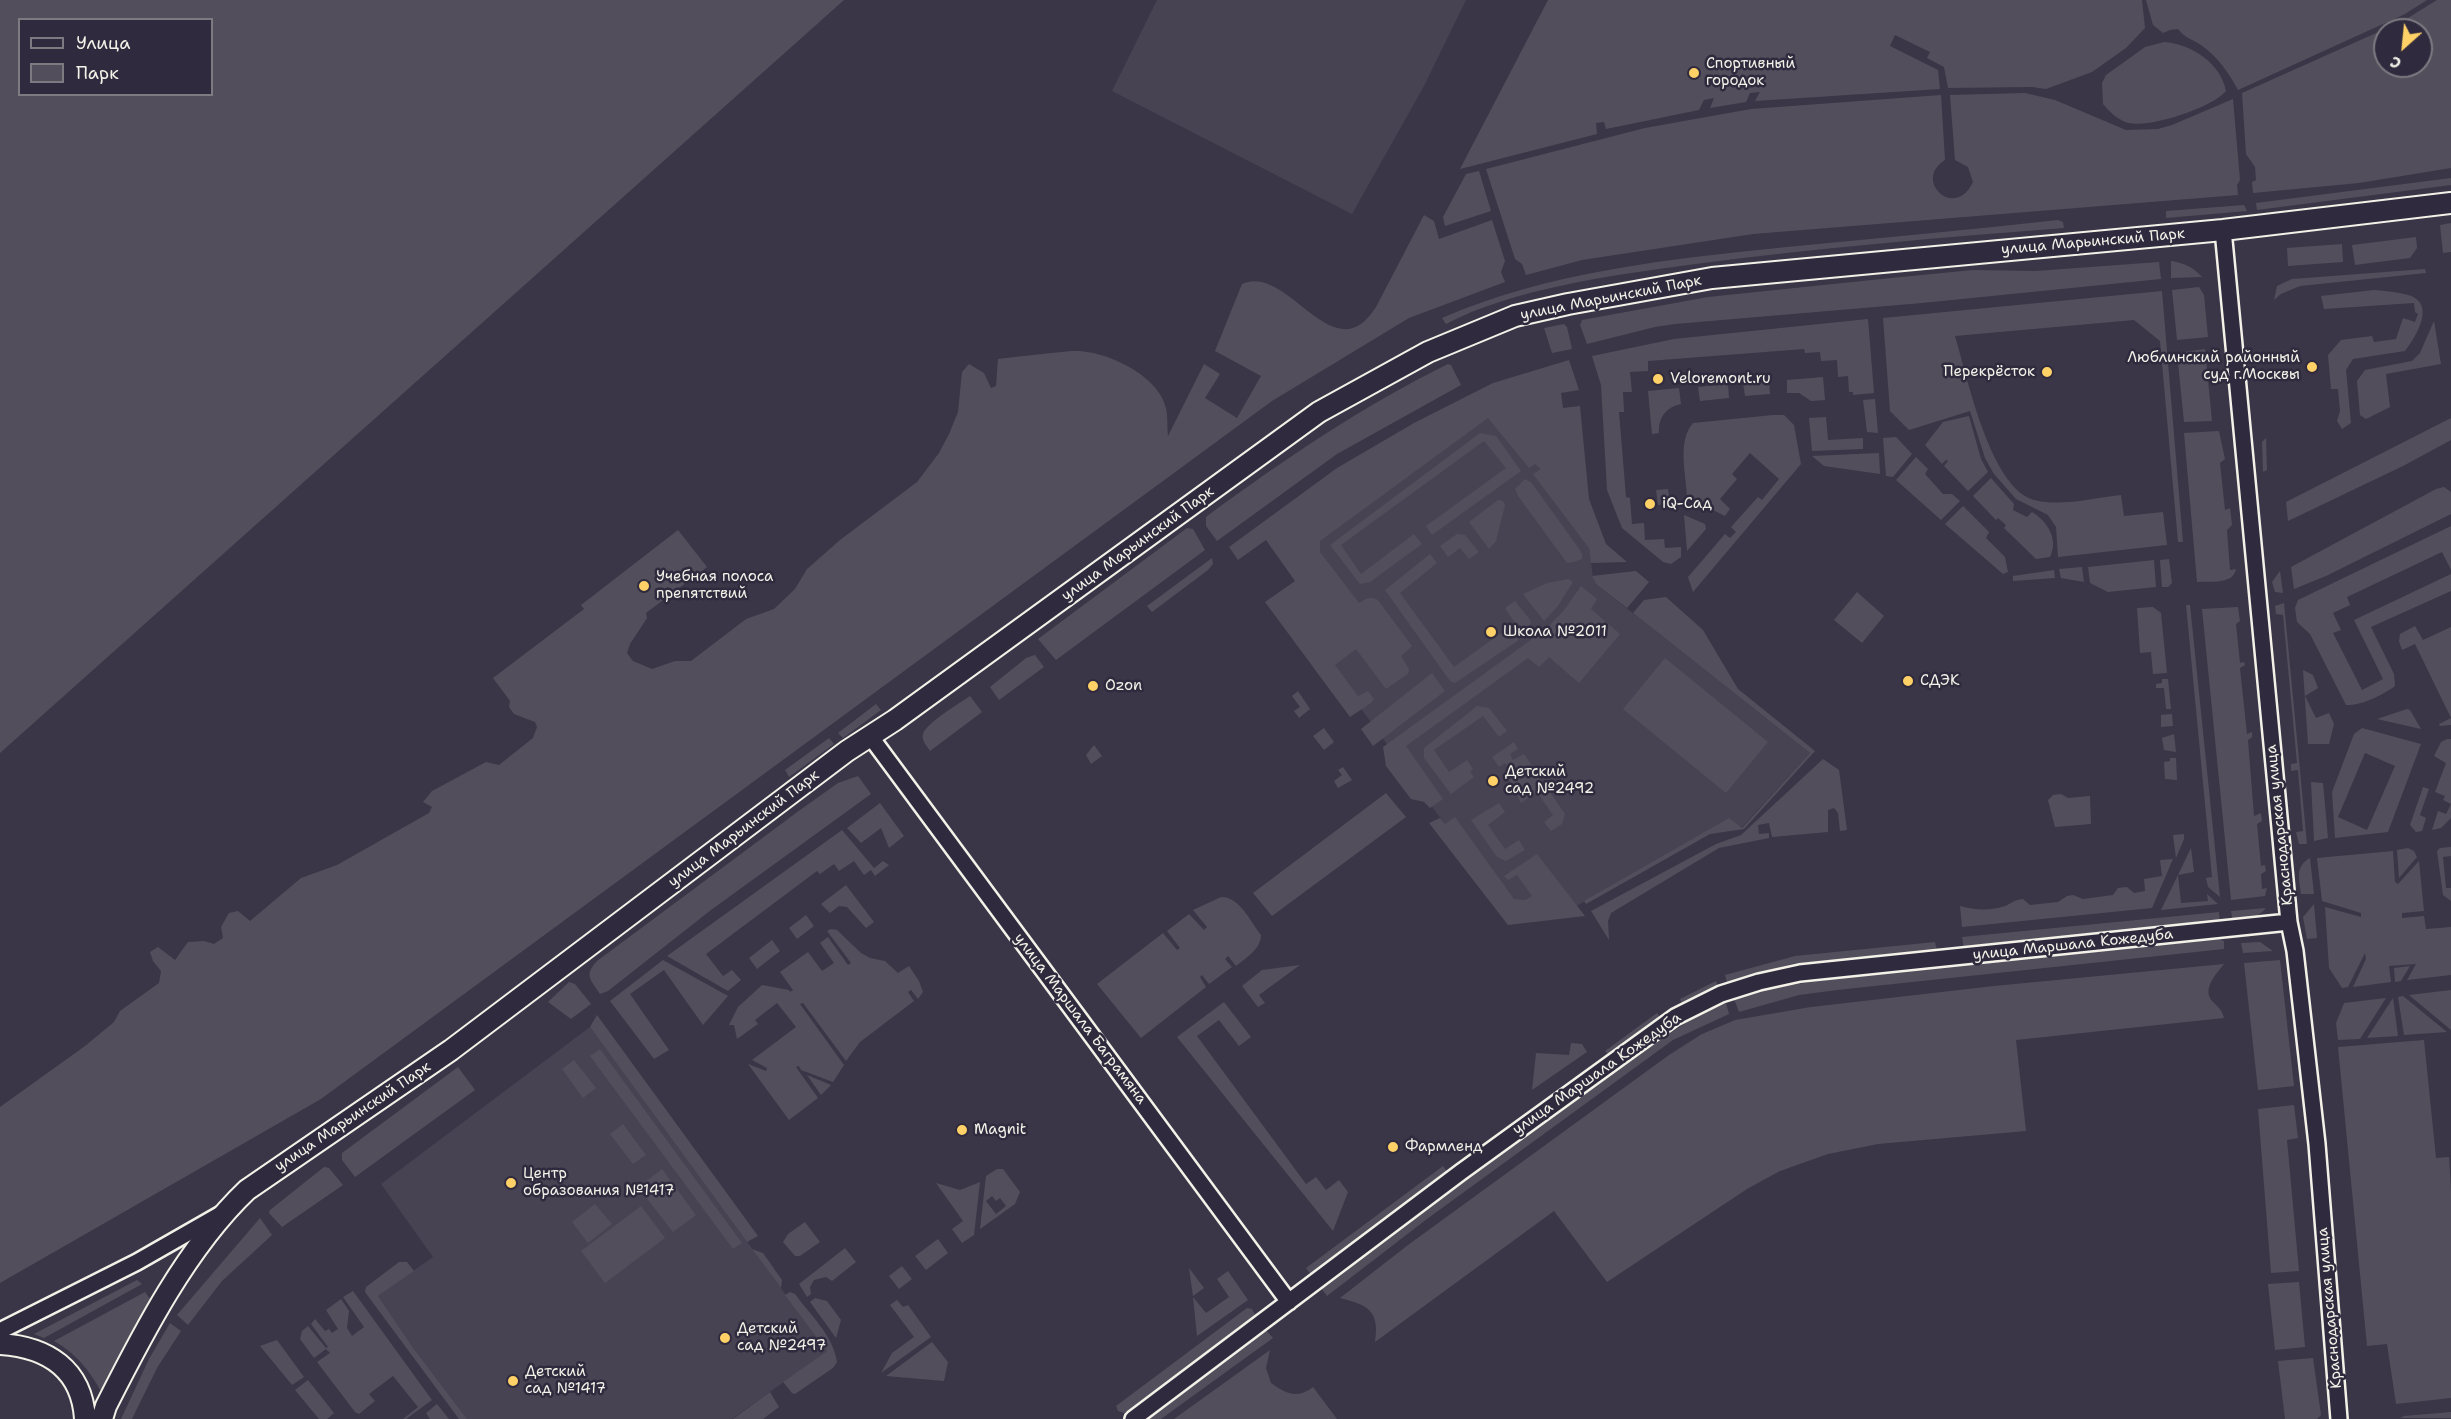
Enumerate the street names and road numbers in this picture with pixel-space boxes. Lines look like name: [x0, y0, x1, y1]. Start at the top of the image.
street label: улица Марьинский Парк: [2000, 225, 2186, 259]
street label: улица Марьинский Парк: [1519, 272, 1703, 324]
street label: улица Марьинский Парк: [1058, 483, 1218, 605]
street label: Краснодарская улица: [2263, 744, 2297, 906]
street label: улица Марьинский Парк: [665, 766, 823, 892]
street label: улица Маршала Кожедуба: [1972, 926, 2174, 964]
street label: улица Маршала Баграмяна: [1010, 930, 1150, 1108]
street label: улица Маршала Кожедуба: [1509, 1009, 1685, 1139]
street label: улица Марьинский Парк: [272, 1058, 434, 1176]
street label: Краснодарская улица: [2314, 1227, 2346, 1389]

